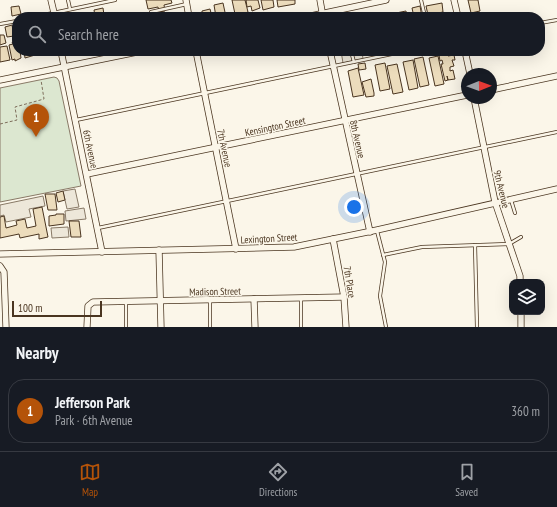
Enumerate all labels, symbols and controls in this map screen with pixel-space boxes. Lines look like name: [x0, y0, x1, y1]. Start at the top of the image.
search box: [12, 12, 545, 56]
icon: search: [26, 23, 48, 45]
text: Search here: [58, 25, 119, 44]
north arrow: [461, 68, 497, 104]
pin: 1: [23, 104, 49, 137]
street label: Kensington Street: [244, 114, 307, 139]
street label: 8th Avenue: [347, 119, 368, 159]
street label: 7th Avenue: [214, 128, 235, 168]
street label: 6th Avenue: [80, 129, 101, 169]
street label: 9th Avenue: [491, 169, 513, 210]
your location: [344, 197, 364, 217]
street label: Lexington Street: [240, 231, 298, 246]
street label: 7th Place: [341, 265, 358, 299]
map controls: [509, 279, 545, 315]
button: layers: [509, 279, 545, 315]
street label: Madison Street: [189, 285, 241, 298]
scale bar: [12, 299, 102, 318]
text: 100 m: [18, 301, 42, 315]
text: Nearby: [16, 342, 59, 364]
text: Jefferson Park: [55, 393, 130, 412]
text: 1: [27, 403, 33, 420]
text: 360 m: [511, 403, 540, 420]
text: Park · 6th Avenue: [55, 412, 133, 429]
tab: Map: [79, 461, 101, 499]
tab: Directions: [259, 461, 297, 499]
tab: Saved: [455, 461, 478, 499]

